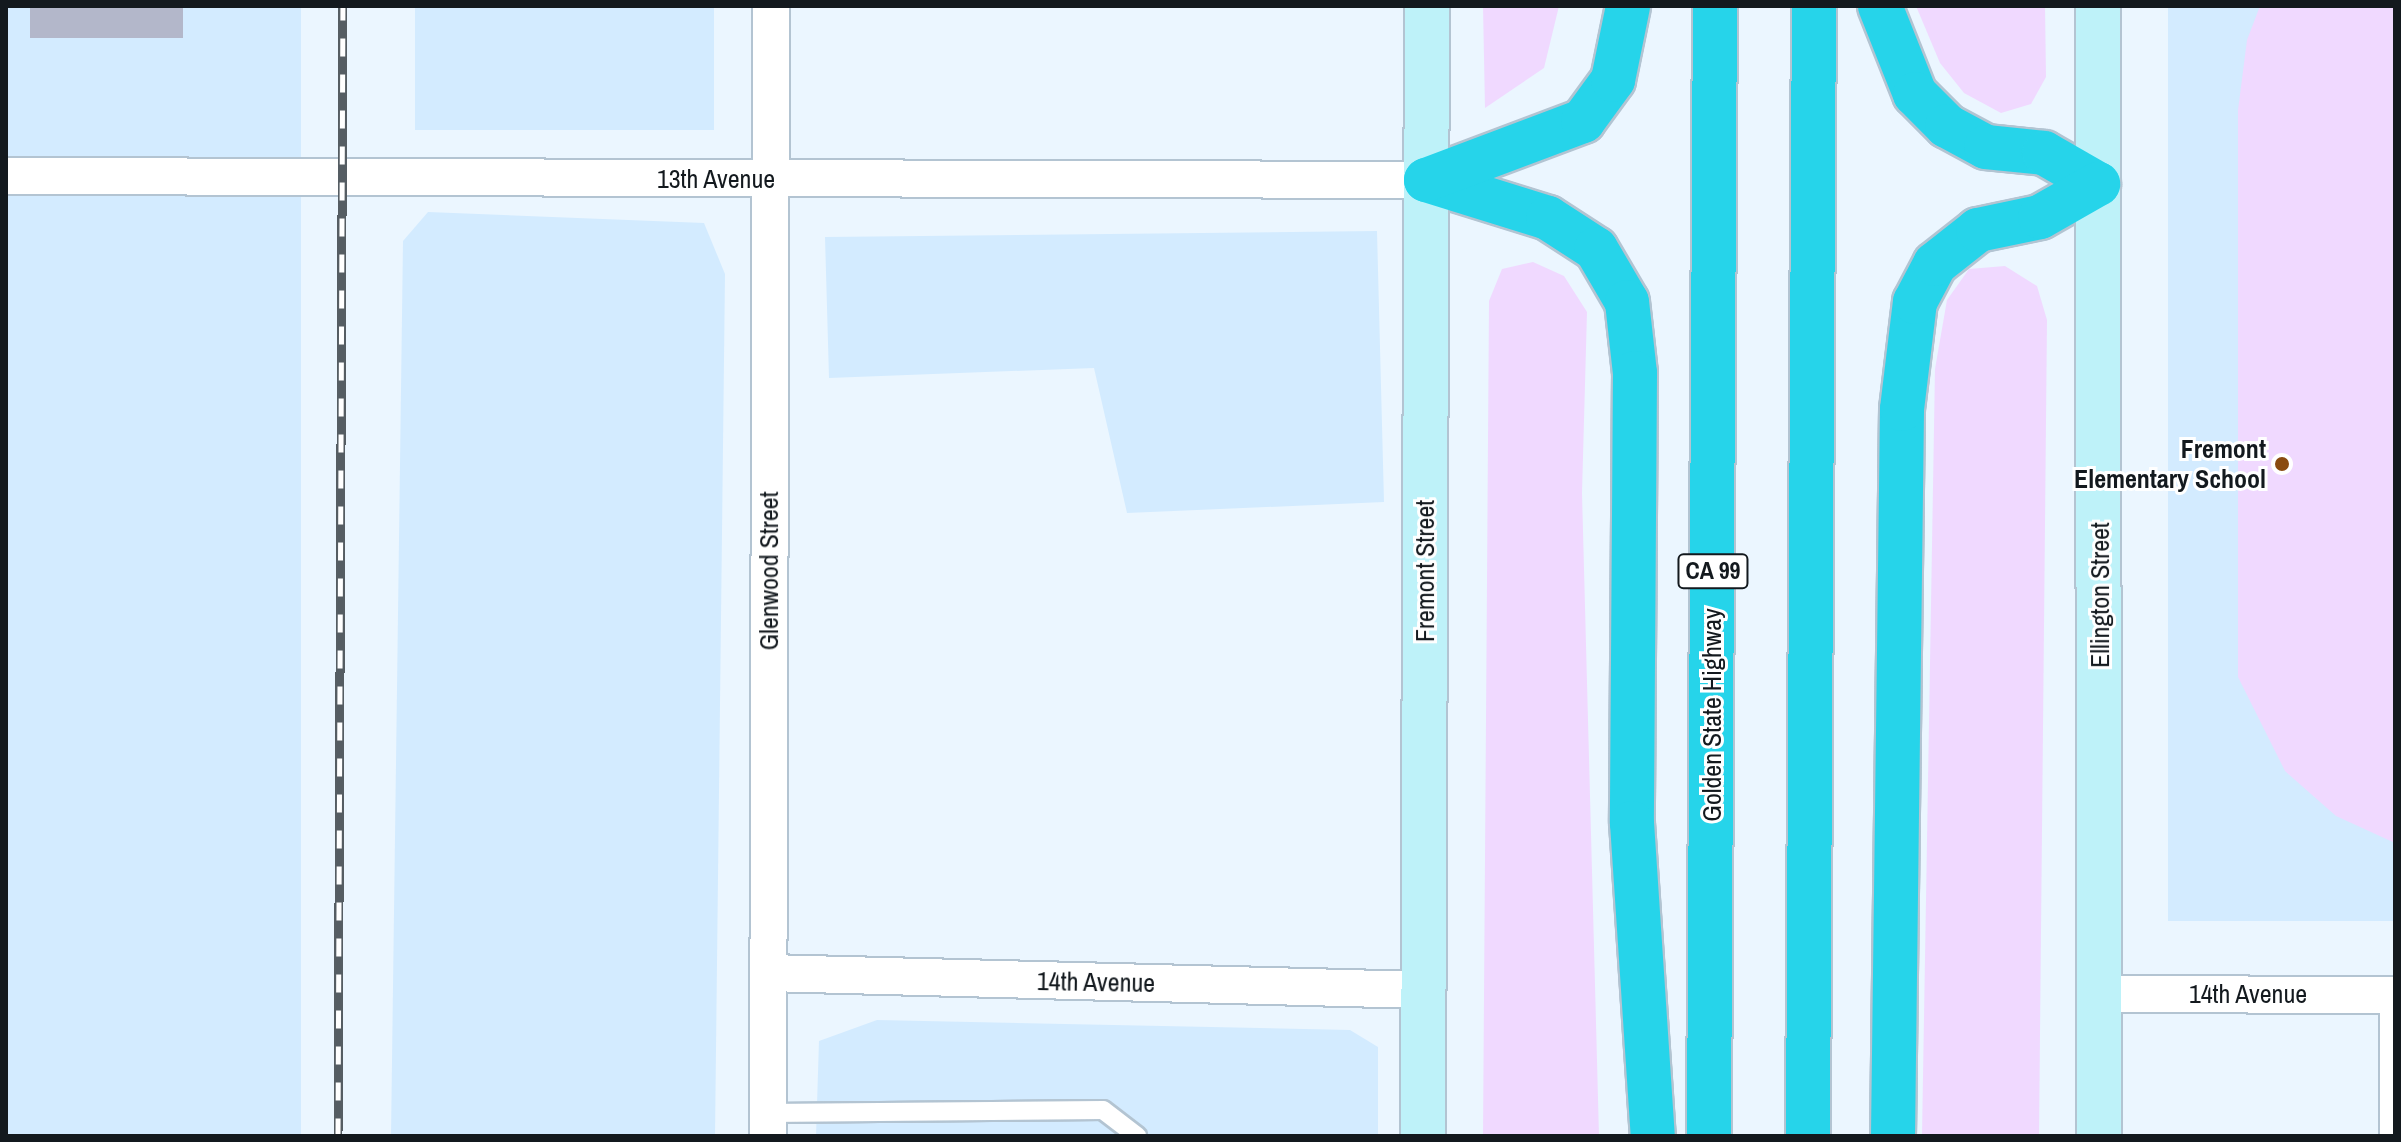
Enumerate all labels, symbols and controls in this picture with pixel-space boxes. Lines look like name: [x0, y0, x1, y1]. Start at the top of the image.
street label: 13th Avenue: [656, 163, 776, 195]
place label: Fremont Elementary School: [2074, 433, 2266, 494]
marker: Fremont Elementary School: [2273, 455, 2291, 473]
street label: Glenwood Street: [753, 492, 785, 650]
street label: Fremont Street: [1409, 500, 1441, 642]
street label: Ellington Street: [2084, 522, 2116, 668]
road number: CA 99: [1677, 551, 1749, 591]
street label: Golden State Highway: [1696, 608, 1728, 822]
street label: 14th Avenue: [1036, 965, 1156, 999]
street label: 14th Avenue: [2188, 978, 2308, 1010]

